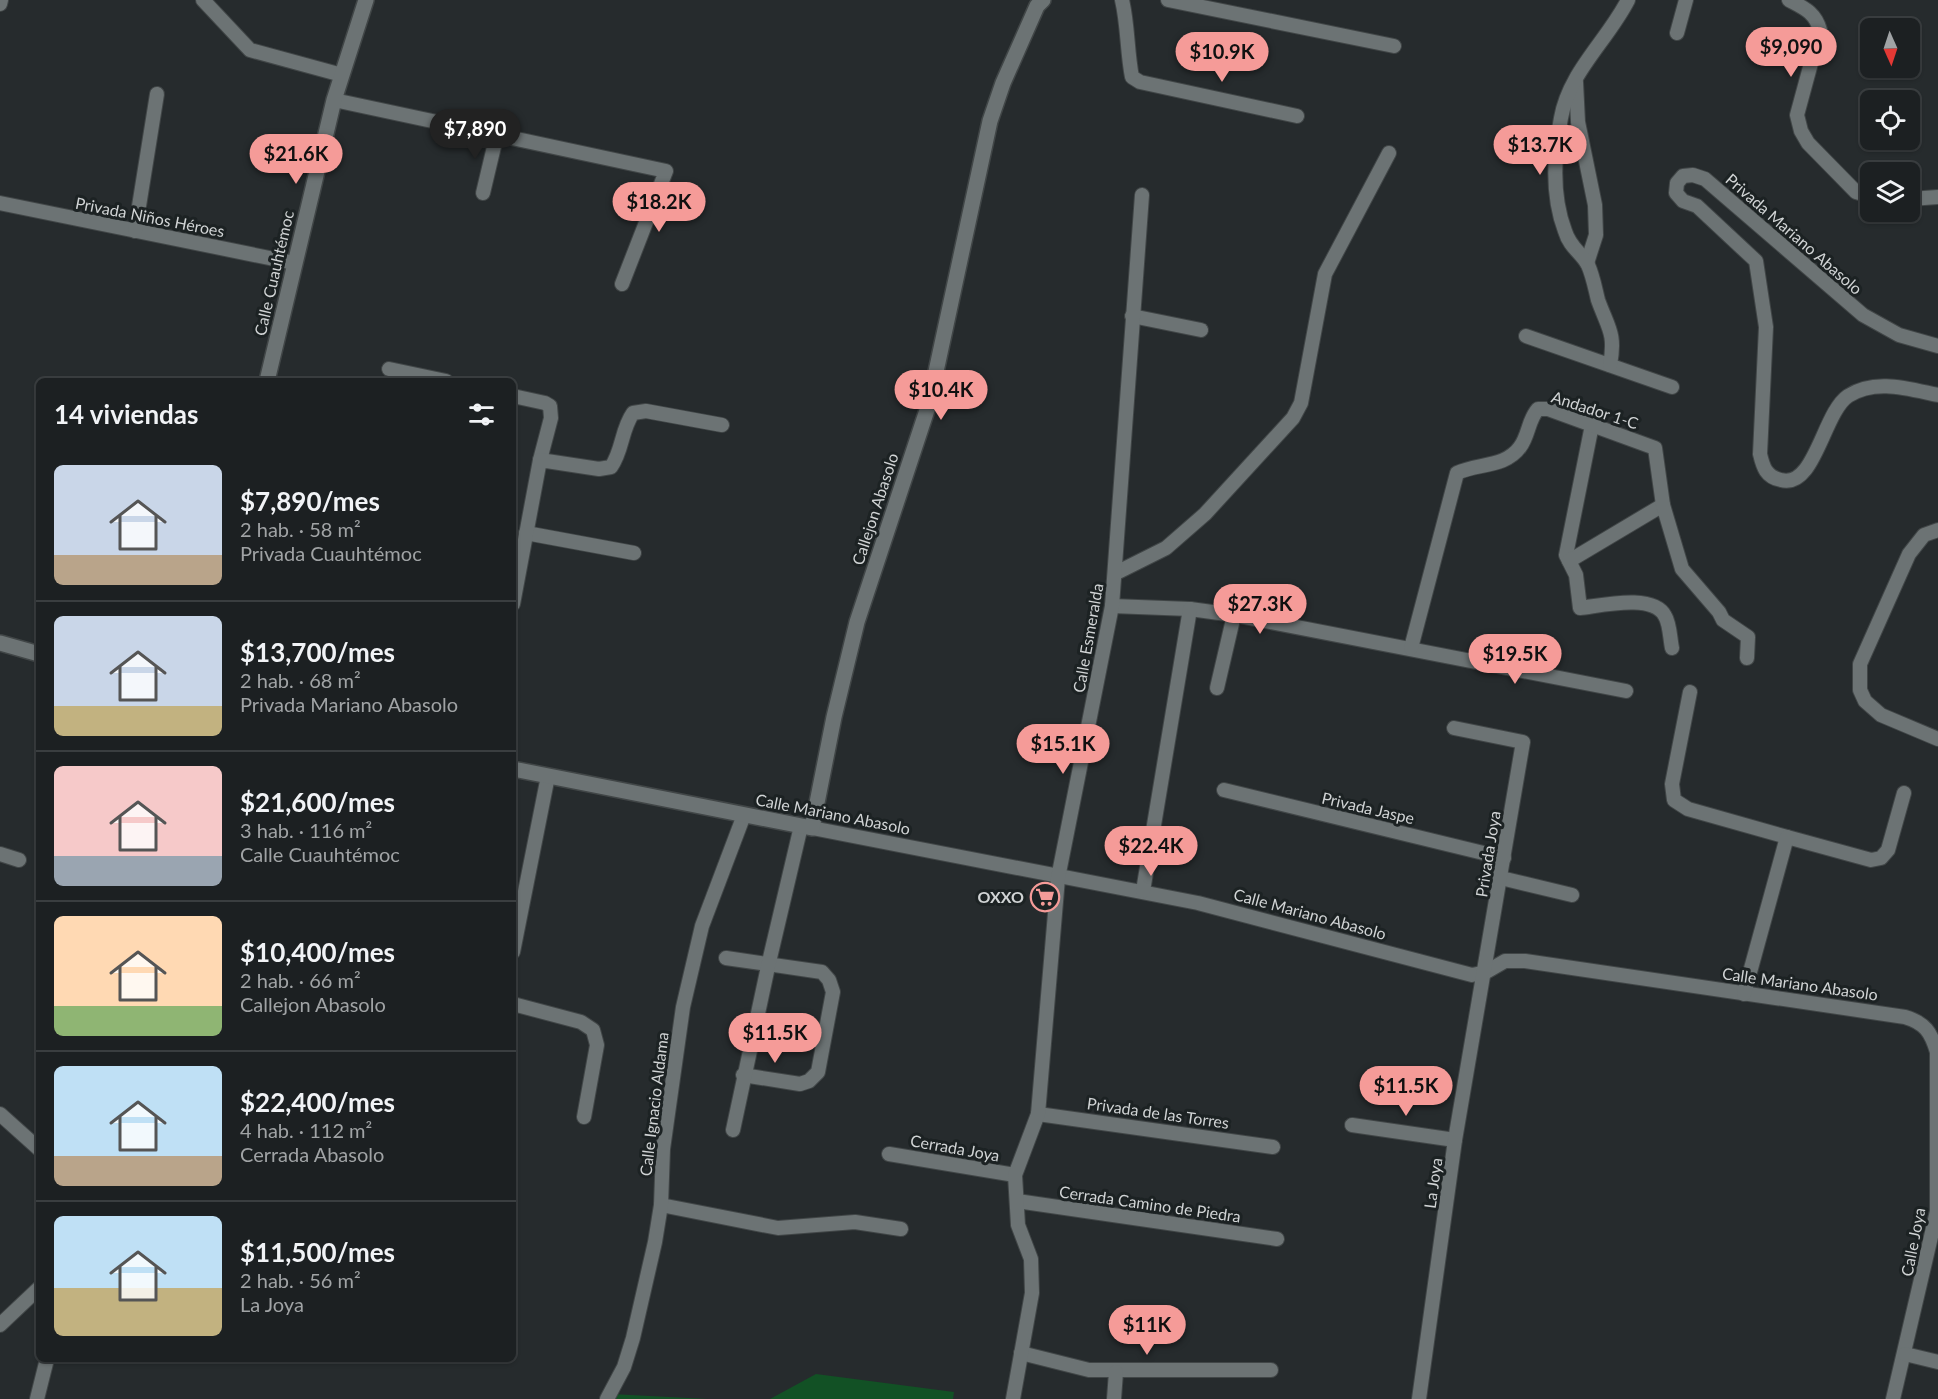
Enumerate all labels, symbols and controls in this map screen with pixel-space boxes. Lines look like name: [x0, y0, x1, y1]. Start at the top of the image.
north arrow: [1860, 18, 1920, 78]
map controls: [1860, 18, 1920, 222]
pin: $9,090: [1742, 27, 1840, 78]
pin: $10.9K: [1173, 32, 1271, 83]
text: $9,090: [1760, 34, 1822, 58]
text: $10.9K: [1190, 39, 1254, 63]
button: locate: [1860, 90, 1920, 150]
pin: $7,890: [426, 109, 524, 160]
text: $7,890: [444, 116, 506, 140]
pin: $13.7K: [1491, 125, 1589, 176]
text: $13.7K: [1508, 132, 1572, 156]
pin: $21.6K: [247, 134, 345, 185]
text: $21.6K: [264, 141, 328, 165]
button: layers: [1860, 162, 1920, 222]
street label: Privada Mariano Abasolo: [1722, 169, 1866, 298]
pin: $18.2K: [610, 182, 708, 233]
text: $18.2K: [627, 189, 691, 213]
street label: Privada Niños Héroes: [74, 193, 226, 240]
street label: Calle Cuauhtémoc: [250, 208, 297, 337]
pin: $10.4K: [892, 370, 990, 421]
text: $10.4K: [909, 377, 973, 401]
street label: Andador 1-C: [1549, 387, 1641, 433]
text: 14 viviendas: [54, 398, 198, 430]
icon: filters: [465, 398, 498, 431]
street label: Callejon Abasolo: [847, 450, 902, 567]
text: $7,890/mes: [240, 485, 380, 517]
icon: home: [102, 489, 174, 561]
text: 2 hab. · 58 m²: [240, 517, 361, 541]
text: Privada Cuauhtémoc: [240, 541, 422, 565]
street label: Calle Esmeralda: [1069, 582, 1106, 694]
pin: $27.3K: [1211, 584, 1309, 635]
text: $27.3K: [1228, 591, 1292, 615]
pin: $19.5K: [1466, 634, 1564, 685]
text: $13,700/mes: [240, 636, 395, 668]
icon: home: [102, 640, 174, 712]
text: $19.5K: [1483, 641, 1547, 665]
text: 2 hab. · 68 m²: [240, 668, 361, 692]
text: Privada Mariano Abasolo: [240, 692, 458, 716]
pin: $15.1K: [1014, 724, 1112, 775]
text: $15.1K: [1031, 731, 1095, 755]
text: $21,600/mes: [240, 786, 395, 818]
street label: Privada Jaspe: [1320, 788, 1416, 827]
street label: Calle Mariano Abasolo: [754, 789, 912, 838]
icon: home: [102, 790, 174, 862]
street label: Privada Joya: [1471, 809, 1504, 898]
text: 3 hab. · 116 m²: [240, 818, 372, 842]
pin: $22.4K: [1102, 826, 1200, 877]
text: $22.4K: [1119, 833, 1183, 857]
text: Calle Cuauhtémoc: [240, 842, 400, 866]
supermarket icon: OXXO: [1029, 881, 1061, 913]
street label: Calle Mariano Abasolo: [1232, 884, 1388, 943]
place label: OXXO: [978, 887, 1024, 906]
text: $10,400/mes: [240, 936, 395, 968]
icon: home: [102, 940, 174, 1012]
street label: Calle Mariano Abasolo: [1721, 963, 1879, 1004]
text: 2 hab. · 66 m²: [240, 968, 361, 992]
text: Callejon Abasolo: [240, 992, 386, 1016]
pin: $11.5K: [726, 1013, 824, 1064]
text: $11.5K: [743, 1020, 807, 1044]
street label: Calle Ignacio Aldama: [635, 1031, 672, 1177]
pin: $11.5K: [1357, 1066, 1455, 1117]
text: $11.5K: [1374, 1073, 1438, 1097]
text: $22,400/mes: [240, 1086, 395, 1118]
icon: home: [102, 1090, 174, 1162]
street label: Privada de las Torres: [1086, 1093, 1230, 1132]
text: 4 hab. · 112 m²: [240, 1118, 372, 1142]
street label: Cerrada Joya: [909, 1130, 1001, 1165]
text: Cerrada Abasolo: [240, 1142, 384, 1166]
street label: La Joya: [1420, 1156, 1445, 1210]
street label: Cerrada Camino de Piedra: [1058, 1181, 1242, 1226]
street label: Calle Joya: [1897, 1206, 1928, 1278]
text: $11,500/mes: [240, 1236, 395, 1268]
icon: home: [102, 1240, 174, 1312]
text: 2 hab. · 56 m²: [240, 1268, 361, 1292]
text: La Joya: [240, 1292, 304, 1316]
pin: $11K: [1111, 1305, 1183, 1356]
text: $11K: [1123, 1312, 1171, 1336]

